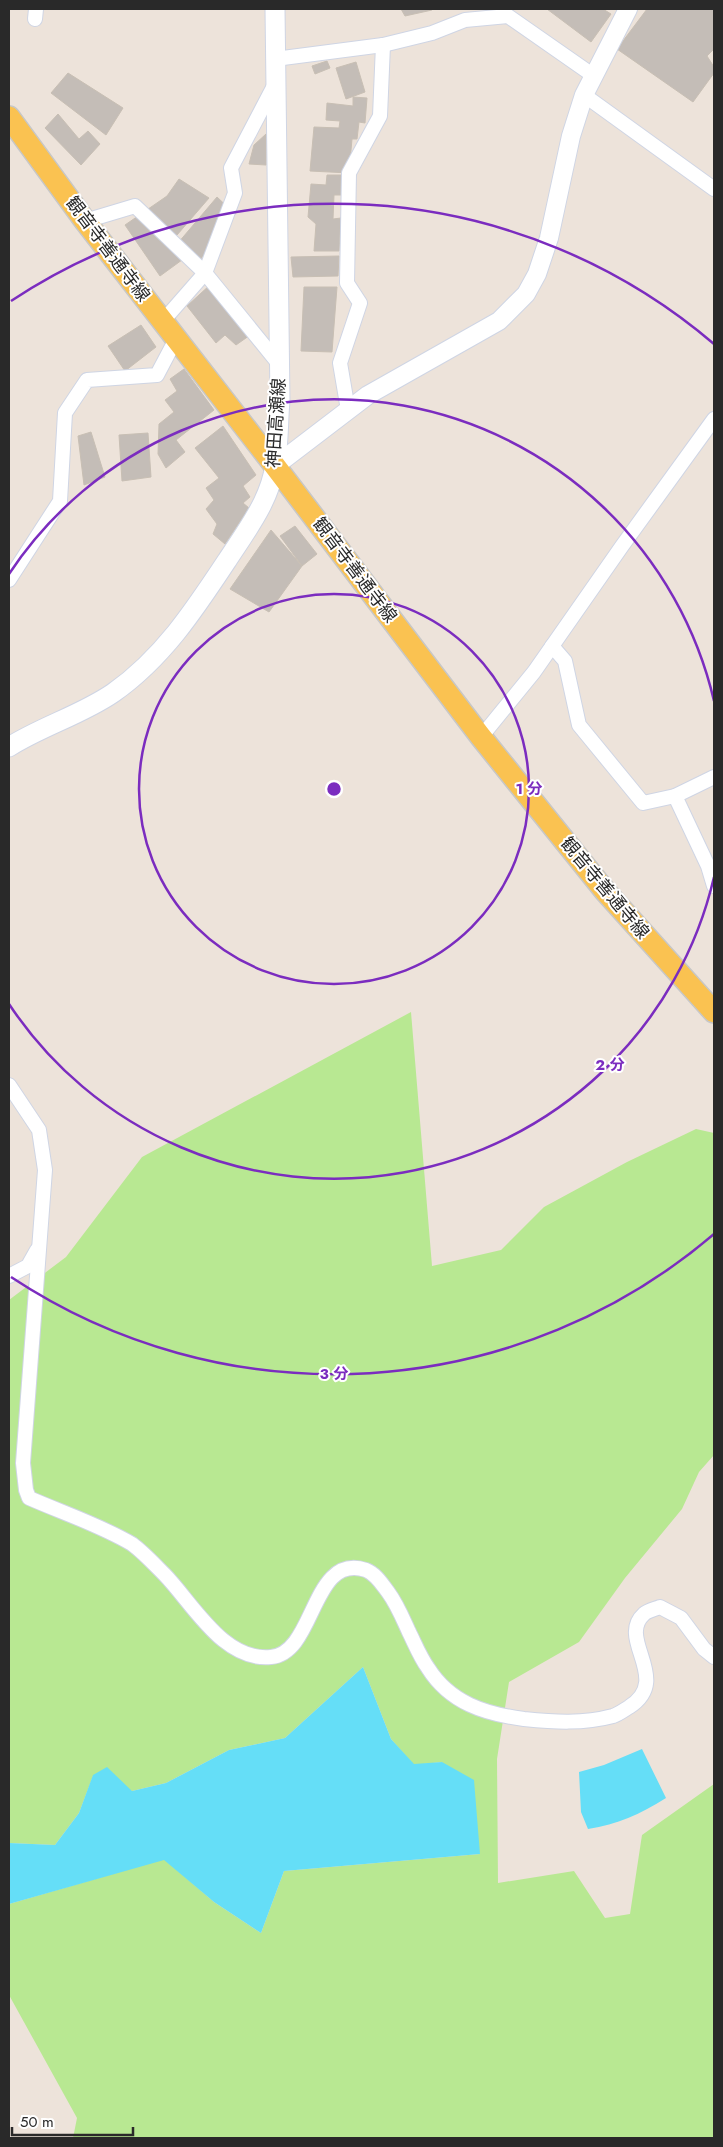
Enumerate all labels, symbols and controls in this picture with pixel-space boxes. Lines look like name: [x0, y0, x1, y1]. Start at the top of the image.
street label: 観音寺善通寺線: [60, 191, 156, 307]
street label: 神田高瀬線: [260, 377, 292, 469]
street label: 観音寺善通寺線: [307, 512, 403, 628]
text: 1 分: [515, 778, 543, 800]
centre of rings: [325, 780, 343, 798]
street label: 観音寺善通寺線: [555, 831, 655, 945]
text: 2 分: [595, 1054, 625, 1076]
text: 3 分: [320, 1363, 348, 1385]
scale bar: [12, 2104, 134, 2136]
text: 50 m: [20, 2111, 54, 2133]

